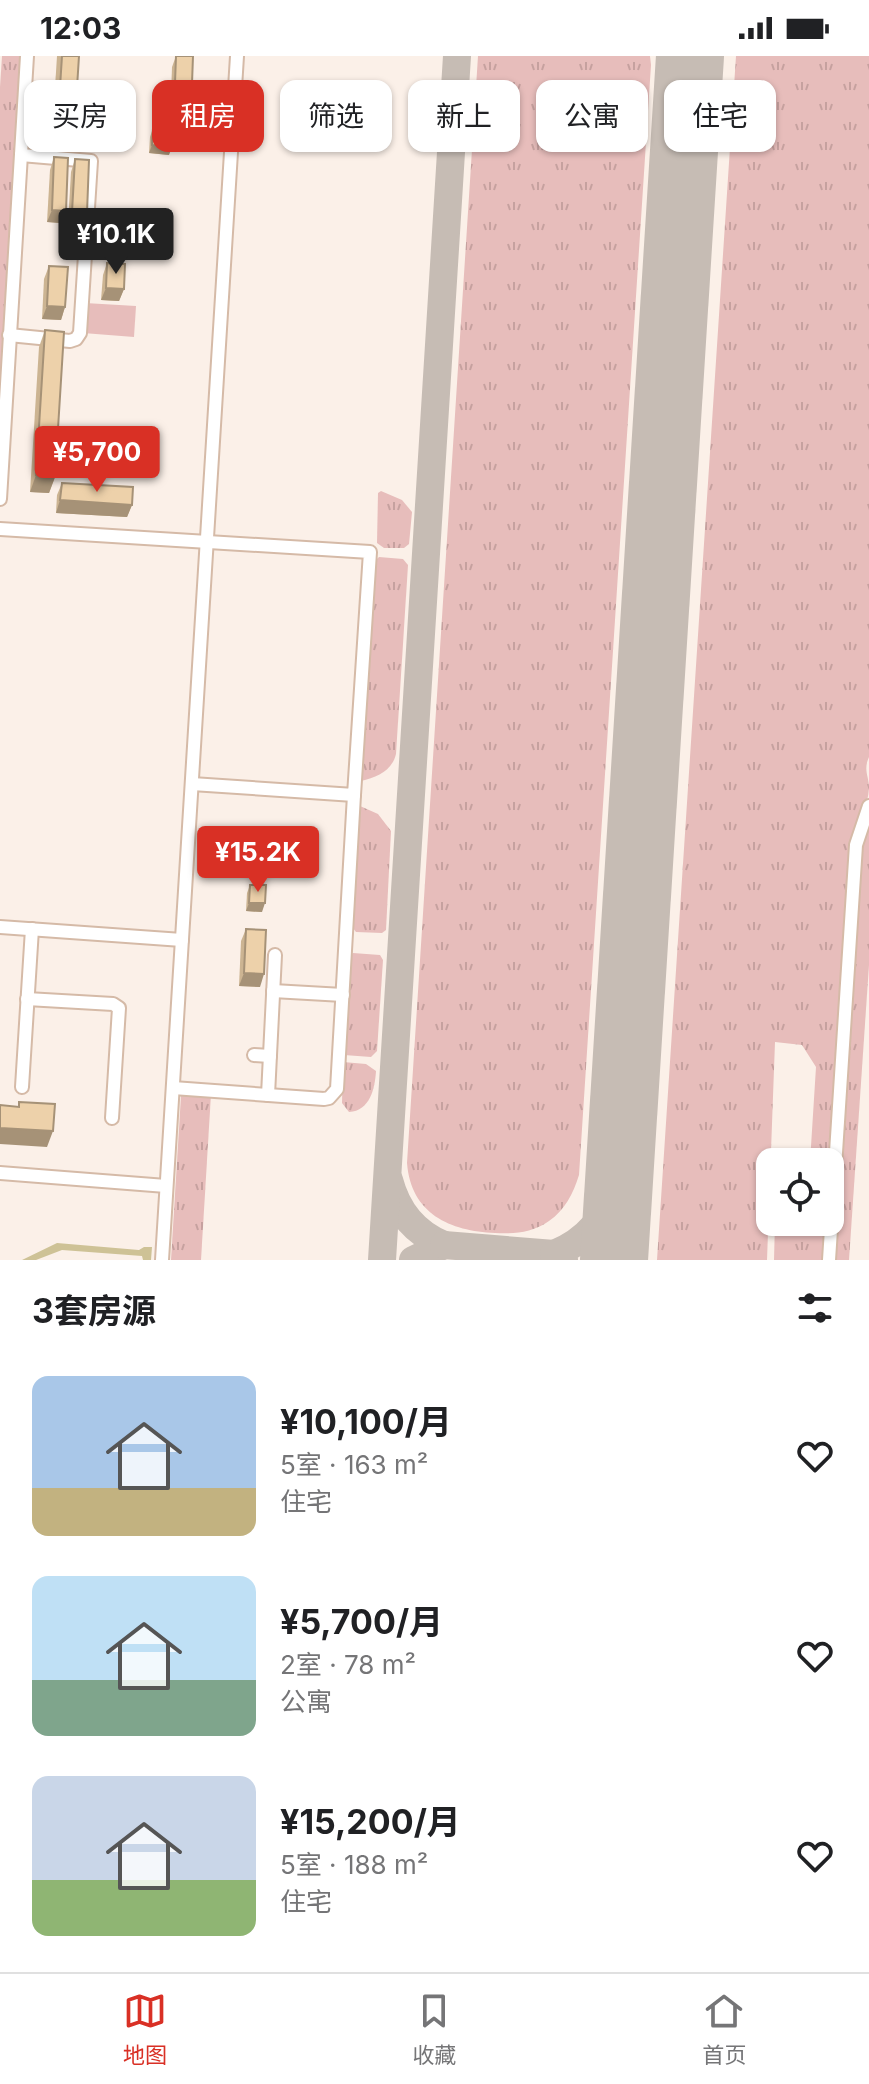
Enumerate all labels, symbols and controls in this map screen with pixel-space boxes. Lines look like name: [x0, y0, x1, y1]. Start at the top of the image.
text: 12:03: [40, 10, 121, 46]
chip: 买房: [24, 80, 136, 152]
chip: 租房: [152, 80, 264, 152]
chip: 筛选: [280, 80, 392, 152]
chip: 新上: [408, 80, 520, 152]
chip: 公寓: [536, 80, 648, 152]
chip: 住宅: [664, 80, 776, 152]
pin: ¥10.1K: [51, 208, 181, 276]
text: ¥10.1K: [76, 218, 156, 249]
pin: ¥5,700: [32, 426, 162, 494]
text: ¥5,700: [53, 436, 141, 467]
pin: ¥15.2K: [193, 826, 323, 894]
text: ¥15.2K: [215, 836, 301, 867]
map controls: [756, 1148, 844, 1236]
button: locate: [756, 1148, 844, 1236]
icon: filters: [793, 1286, 837, 1330]
text: 3套房源: [32, 1290, 156, 1331]
text: ¥10,100/月: [280, 1401, 452, 1442]
icon: home: [96, 1408, 192, 1504]
icon: heart: [793, 1434, 837, 1478]
text: 5室 · 163 m²: [280, 1449, 428, 1480]
text: 住宅: [280, 1486, 332, 1517]
text: ¥5,700/月: [280, 1601, 443, 1642]
icon: home: [96, 1608, 192, 1704]
icon: heart: [793, 1634, 837, 1678]
text: 2室 · 78 m²: [280, 1649, 416, 1680]
text: 公寓: [280, 1686, 332, 1717]
text: ¥15,200/月: [280, 1801, 461, 1842]
icon: home: [96, 1808, 192, 1904]
icon: heart: [793, 1834, 837, 1878]
text: 5室 · 188 m²: [280, 1849, 428, 1880]
text: 住宅: [280, 1886, 332, 1917]
tab: 地图: [123, 1989, 167, 2069]
tab: 收藏: [412, 1989, 456, 2069]
tab: 首页: [702, 1989, 746, 2069]

